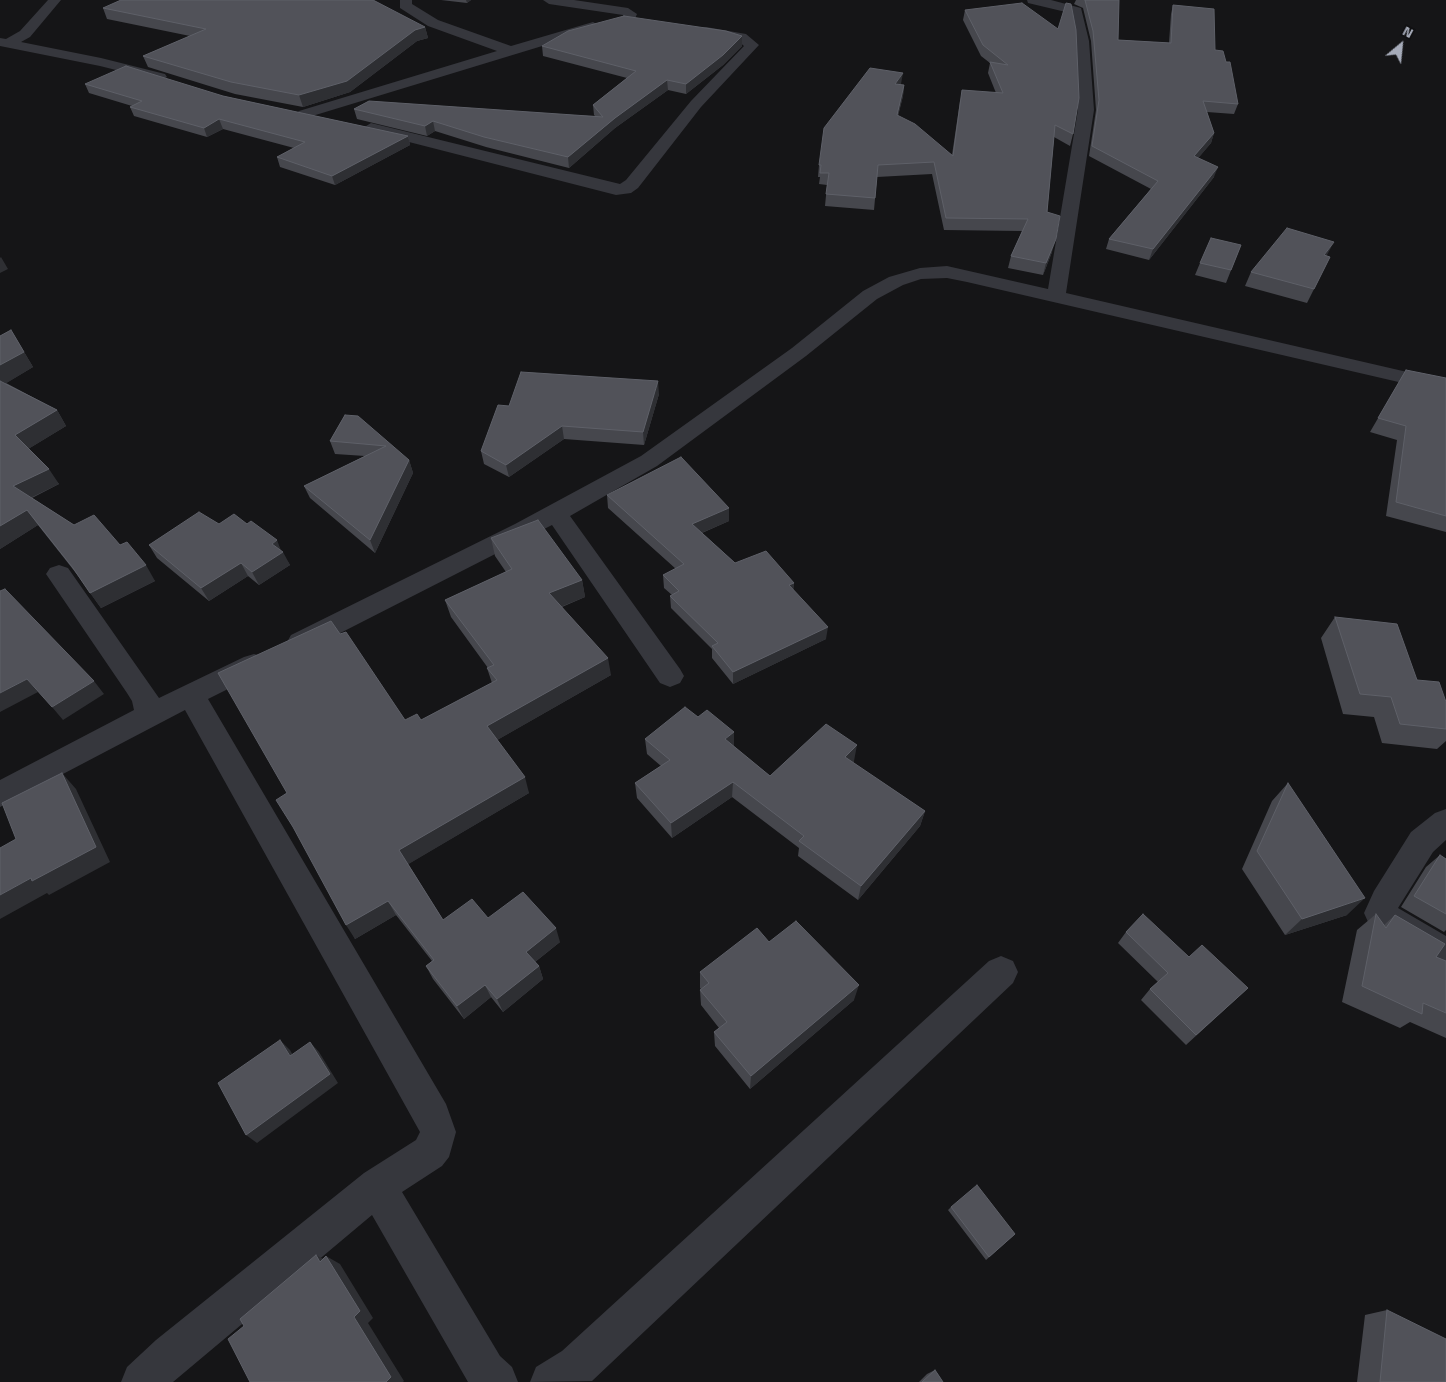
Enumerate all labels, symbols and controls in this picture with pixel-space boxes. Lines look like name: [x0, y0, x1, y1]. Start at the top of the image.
north arrow: [1376, 20, 1426, 70]
text: N: [1399, 20, 1417, 43]

